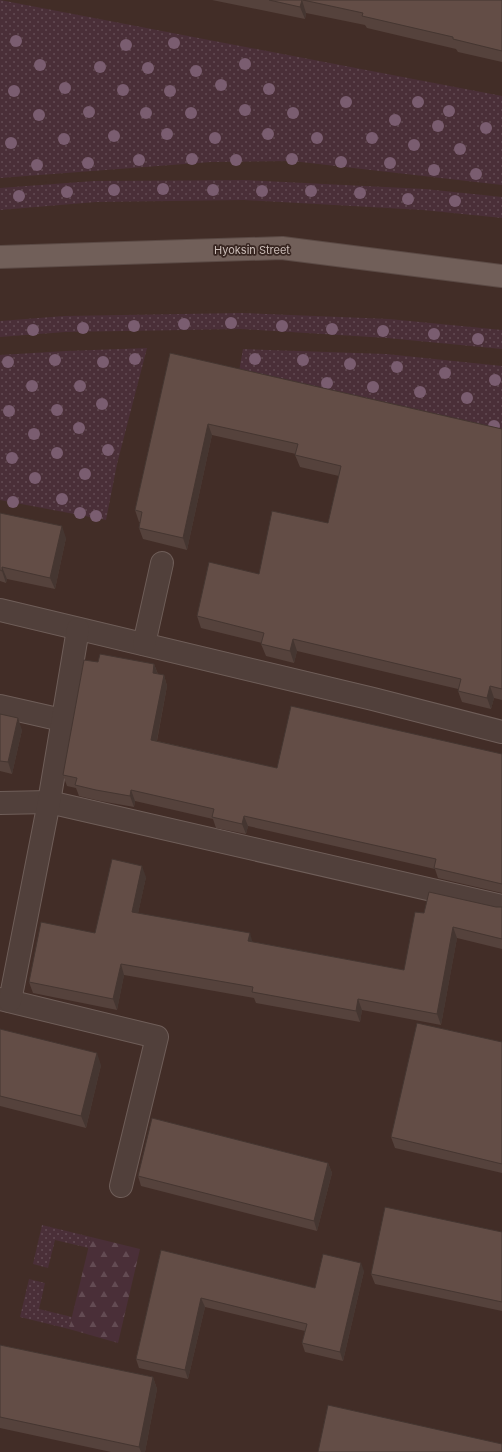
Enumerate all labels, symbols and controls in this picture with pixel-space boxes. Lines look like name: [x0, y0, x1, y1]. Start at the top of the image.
street label: Hyoksin Street: [214, 243, 290, 257]

